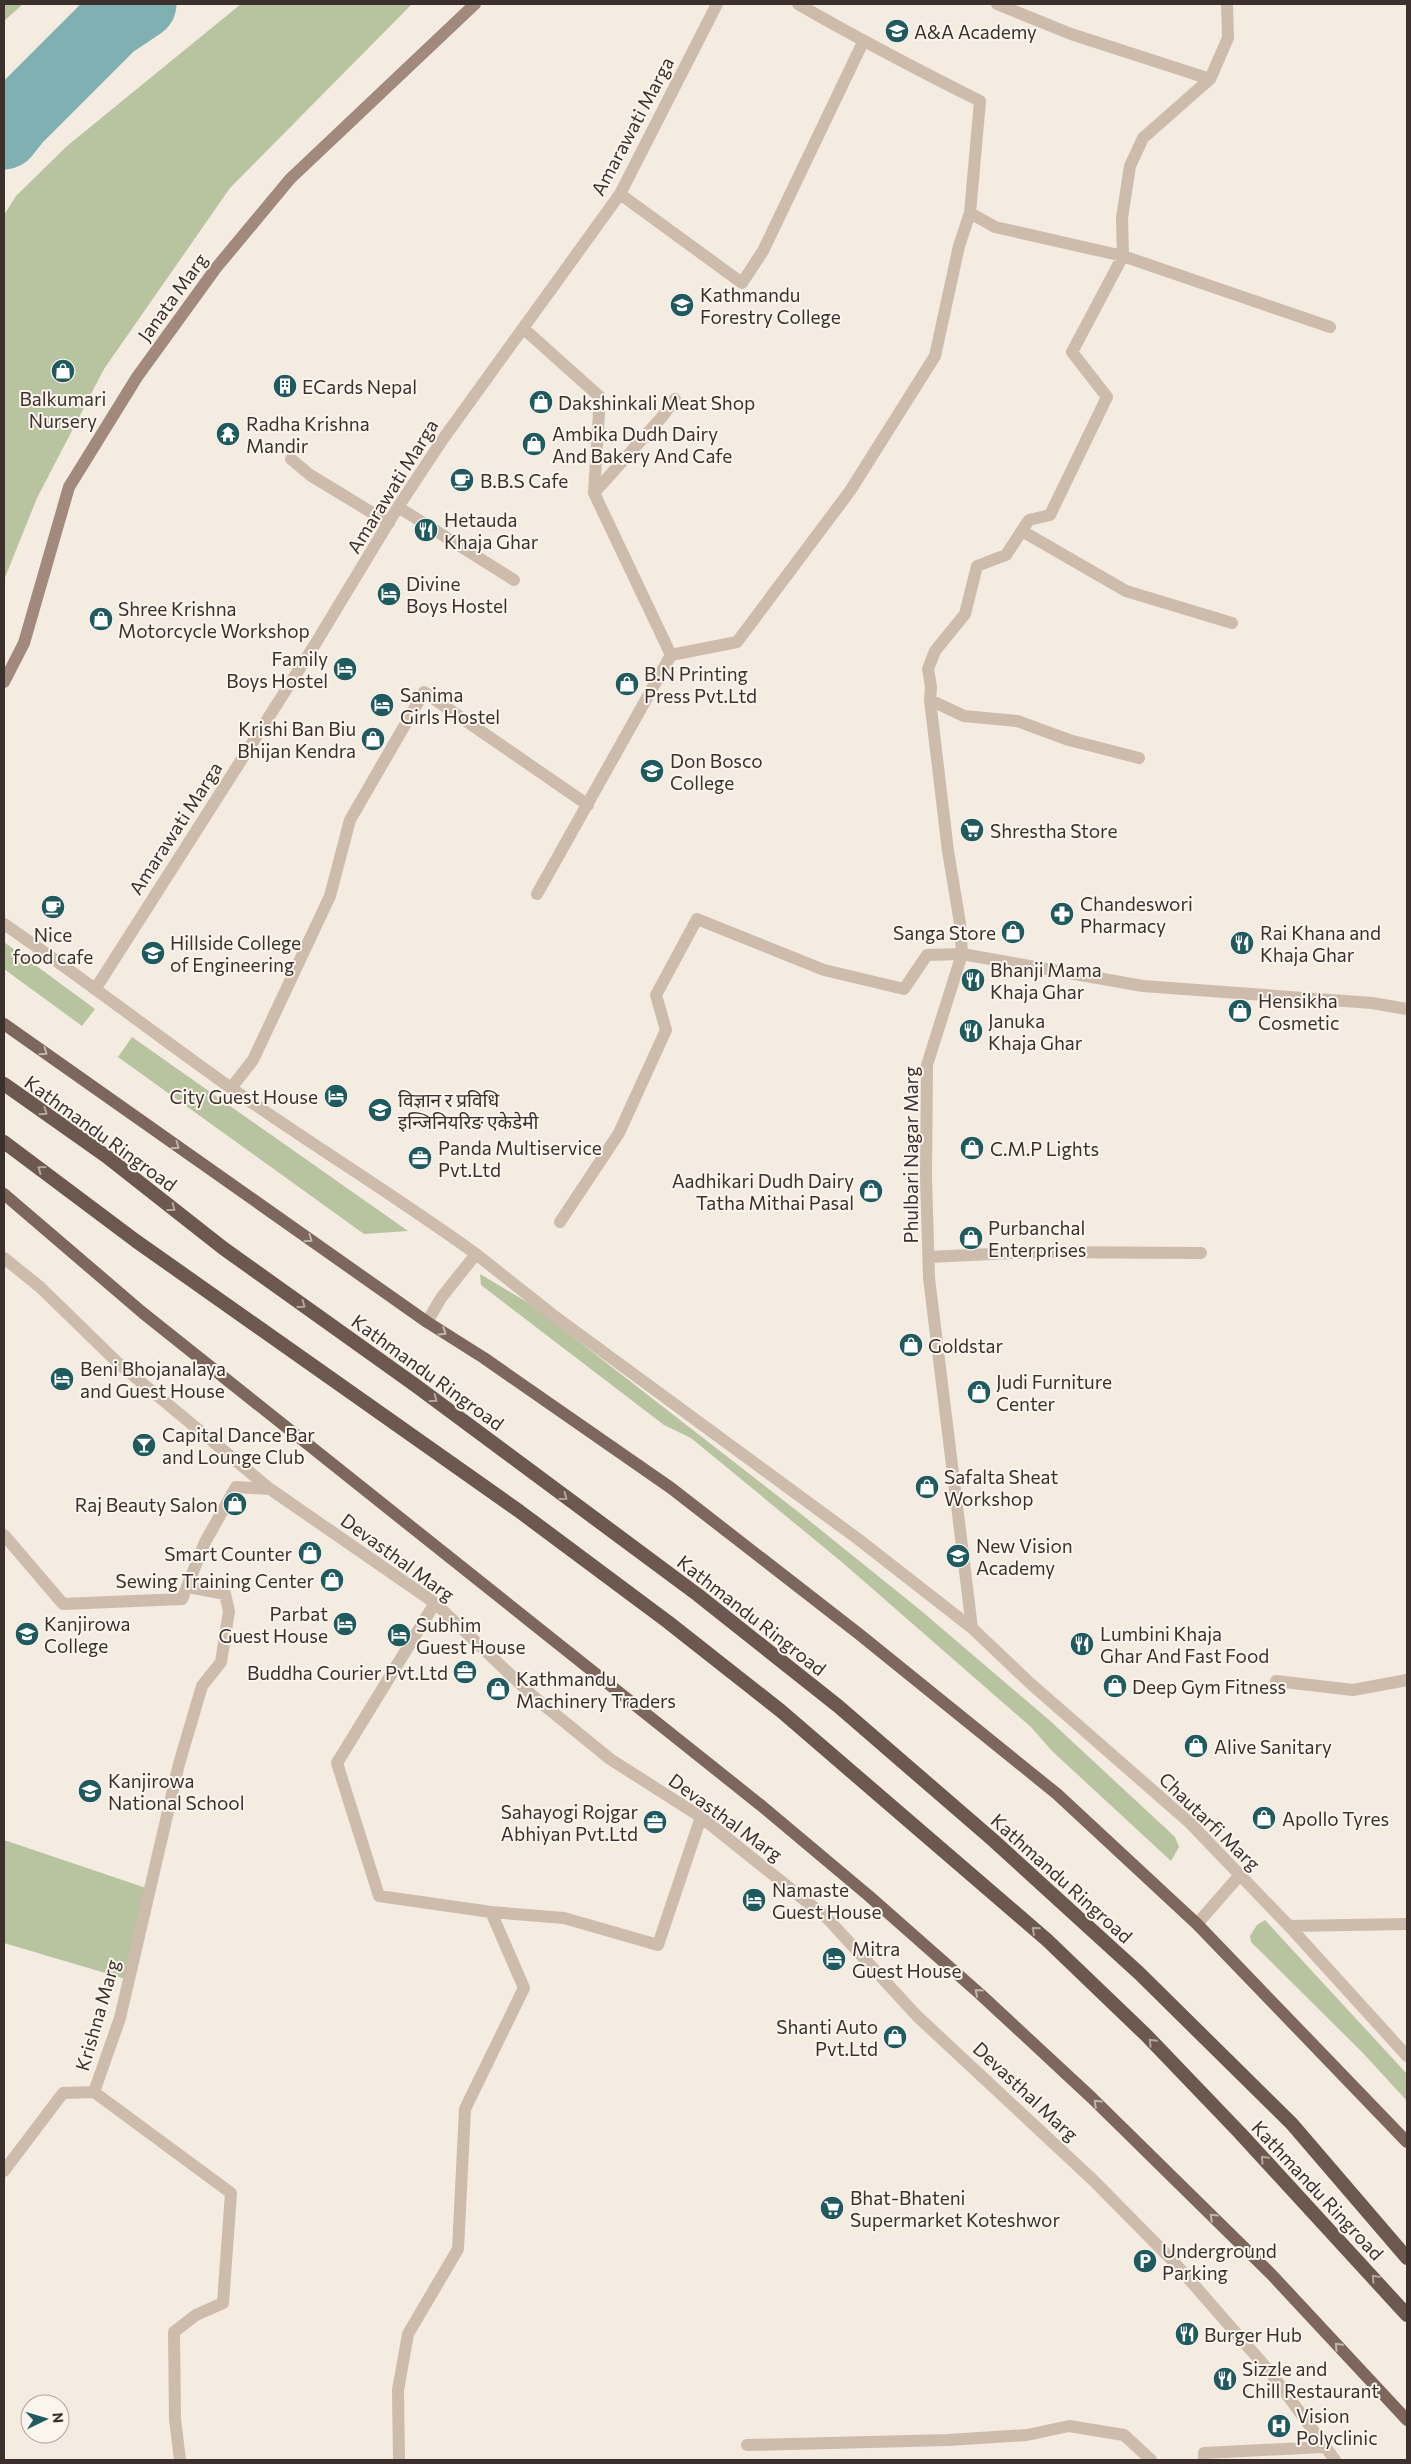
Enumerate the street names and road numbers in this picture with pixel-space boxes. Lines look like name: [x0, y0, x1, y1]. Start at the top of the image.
street label: Amarawati Marga: [586, 53, 678, 199]
street label: Janata Marg: [132, 248, 212, 346]
street label: Amarawati Marga: [342, 415, 442, 557]
street label: Amarawati Marga: [124, 757, 226, 899]
street label: Phulbari Nagar Marg: [899, 1067, 922, 1243]
street label: Kathmandu Ringroad: [20, 1070, 182, 1196]
street label: Kathmandu Ringroad: [347, 1309, 509, 1435]
street label: Devasthal Marg: [337, 1508, 459, 1606]
street label: Kathmandu Ringroad: [673, 1550, 831, 1680]
street label: Chautarfi Marg: [1155, 1767, 1265, 1875]
street label: Devasthal Marg: [665, 1768, 787, 1866]
street label: Kathmandu Ringroad: [987, 1808, 1137, 1948]
street label: Krishna Marg: [70, 1957, 124, 2073]
street label: Devasthal Marg: [969, 2037, 1083, 2145]
street label: Kathmandu Ringroad: [1247, 2115, 1389, 2265]

